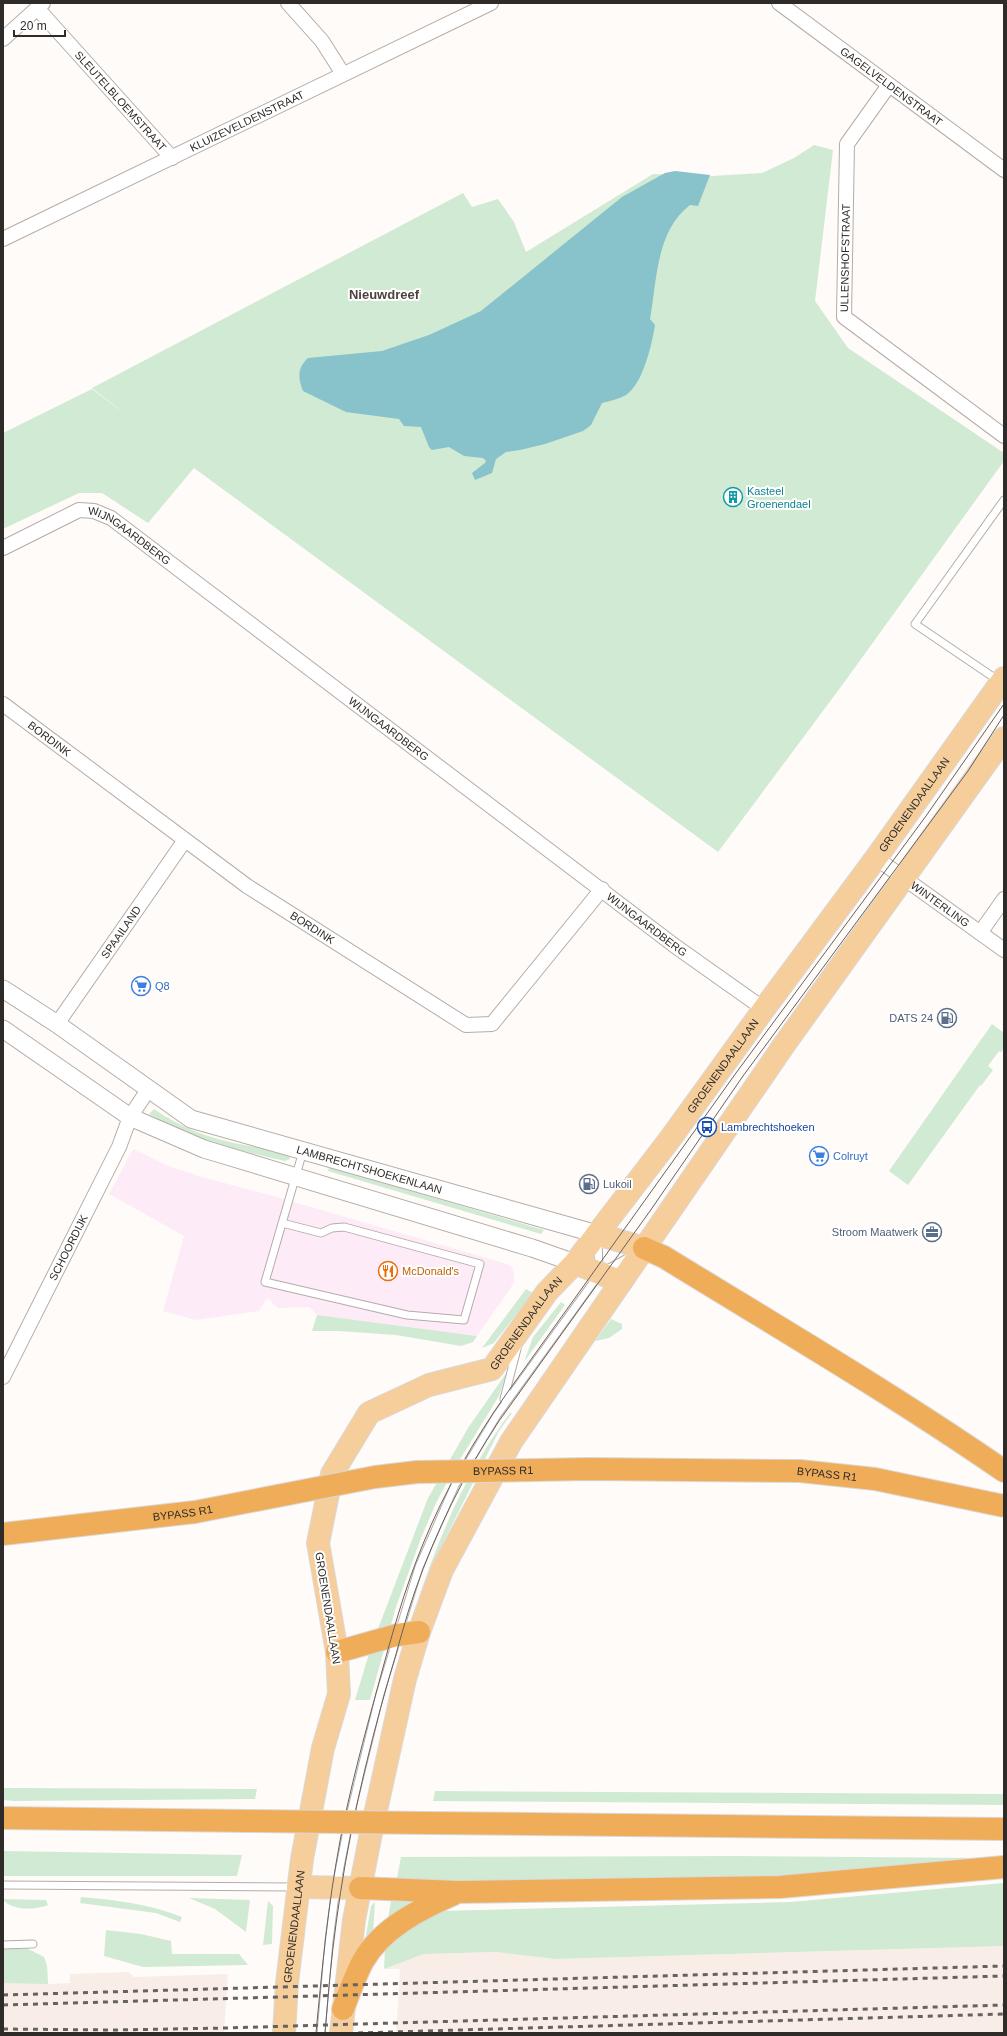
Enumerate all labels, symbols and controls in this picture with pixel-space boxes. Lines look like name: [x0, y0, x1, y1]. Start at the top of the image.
scale bar: [14, 12, 65, 38]
text: 20 m: [20, 19, 47, 33]
street label: GAGELVELDENSTRAAT: [838, 45, 945, 128]
street label: SLEUTELBLOEMSTRAAT: [73, 49, 169, 153]
street label: KLUIZEVELDENSTRAAT: [188, 88, 306, 154]
street label: ULLENSHOFSTRAAT: [838, 203, 852, 312]
district label: Nieuwdreef: [349, 287, 420, 302]
place label: Kasteel Groenendael: [747, 485, 811, 510]
building icon: Kasteel Groenendael: [722, 486, 744, 508]
street label: WIJNGAARDBERG: [88, 505, 173, 567]
street label: WIJNGAARDBERG: [346, 695, 431, 763]
street label: BORDINK: [26, 719, 74, 759]
street label: GROENENDAALLAAN: [876, 755, 952, 854]
street label: WINTERLING: [909, 879, 972, 929]
street label: WIJNGAARDBERG: [604, 890, 689, 959]
street label: SPAAILAND: [99, 904, 143, 961]
street label: BORDINK: [288, 909, 337, 946]
supermarket icon: Q8: [130, 975, 152, 997]
place label: Q8: [155, 980, 170, 992]
fuel station icon: DATS 24: [936, 1007, 958, 1029]
place label: DATS 24: [889, 1012, 933, 1024]
street label: GROENENDAALLAAN: [685, 1017, 761, 1116]
bus stop icon: Lambrechtshoeken: [696, 1116, 718, 1138]
place label: Lambrechtshoeken: [721, 1121, 815, 1133]
street label: LAMBRECHTSHOEKENLAAN: [295, 1143, 443, 1196]
supermarket icon: Colruyt: [808, 1145, 830, 1167]
place label: Colruyt: [833, 1150, 868, 1162]
fuel station icon: Lukoil: [578, 1173, 600, 1195]
place label: Lukoil: [603, 1178, 632, 1190]
street label: SCHOORDIJK: [47, 1212, 90, 1282]
office icon: Stroom Maatwerk: [921, 1221, 943, 1243]
place label: Stroom Maatwerk: [832, 1226, 918, 1238]
restaurant icon: McDonald's: [377, 1260, 399, 1282]
place label: McDonald's: [402, 1265, 460, 1277]
street label: GROENENDAALLAAN: [487, 1274, 565, 1372]
street label: BYPASS R1: [473, 1464, 533, 1477]
street label: BYPASS R1: [796, 1465, 858, 1483]
street label: BYPASS R1: [152, 1503, 214, 1523]
street label: GROENENDAALLAAN: [313, 1551, 343, 1665]
street label: GROENENDAALLAAN: [281, 1870, 307, 1983]

